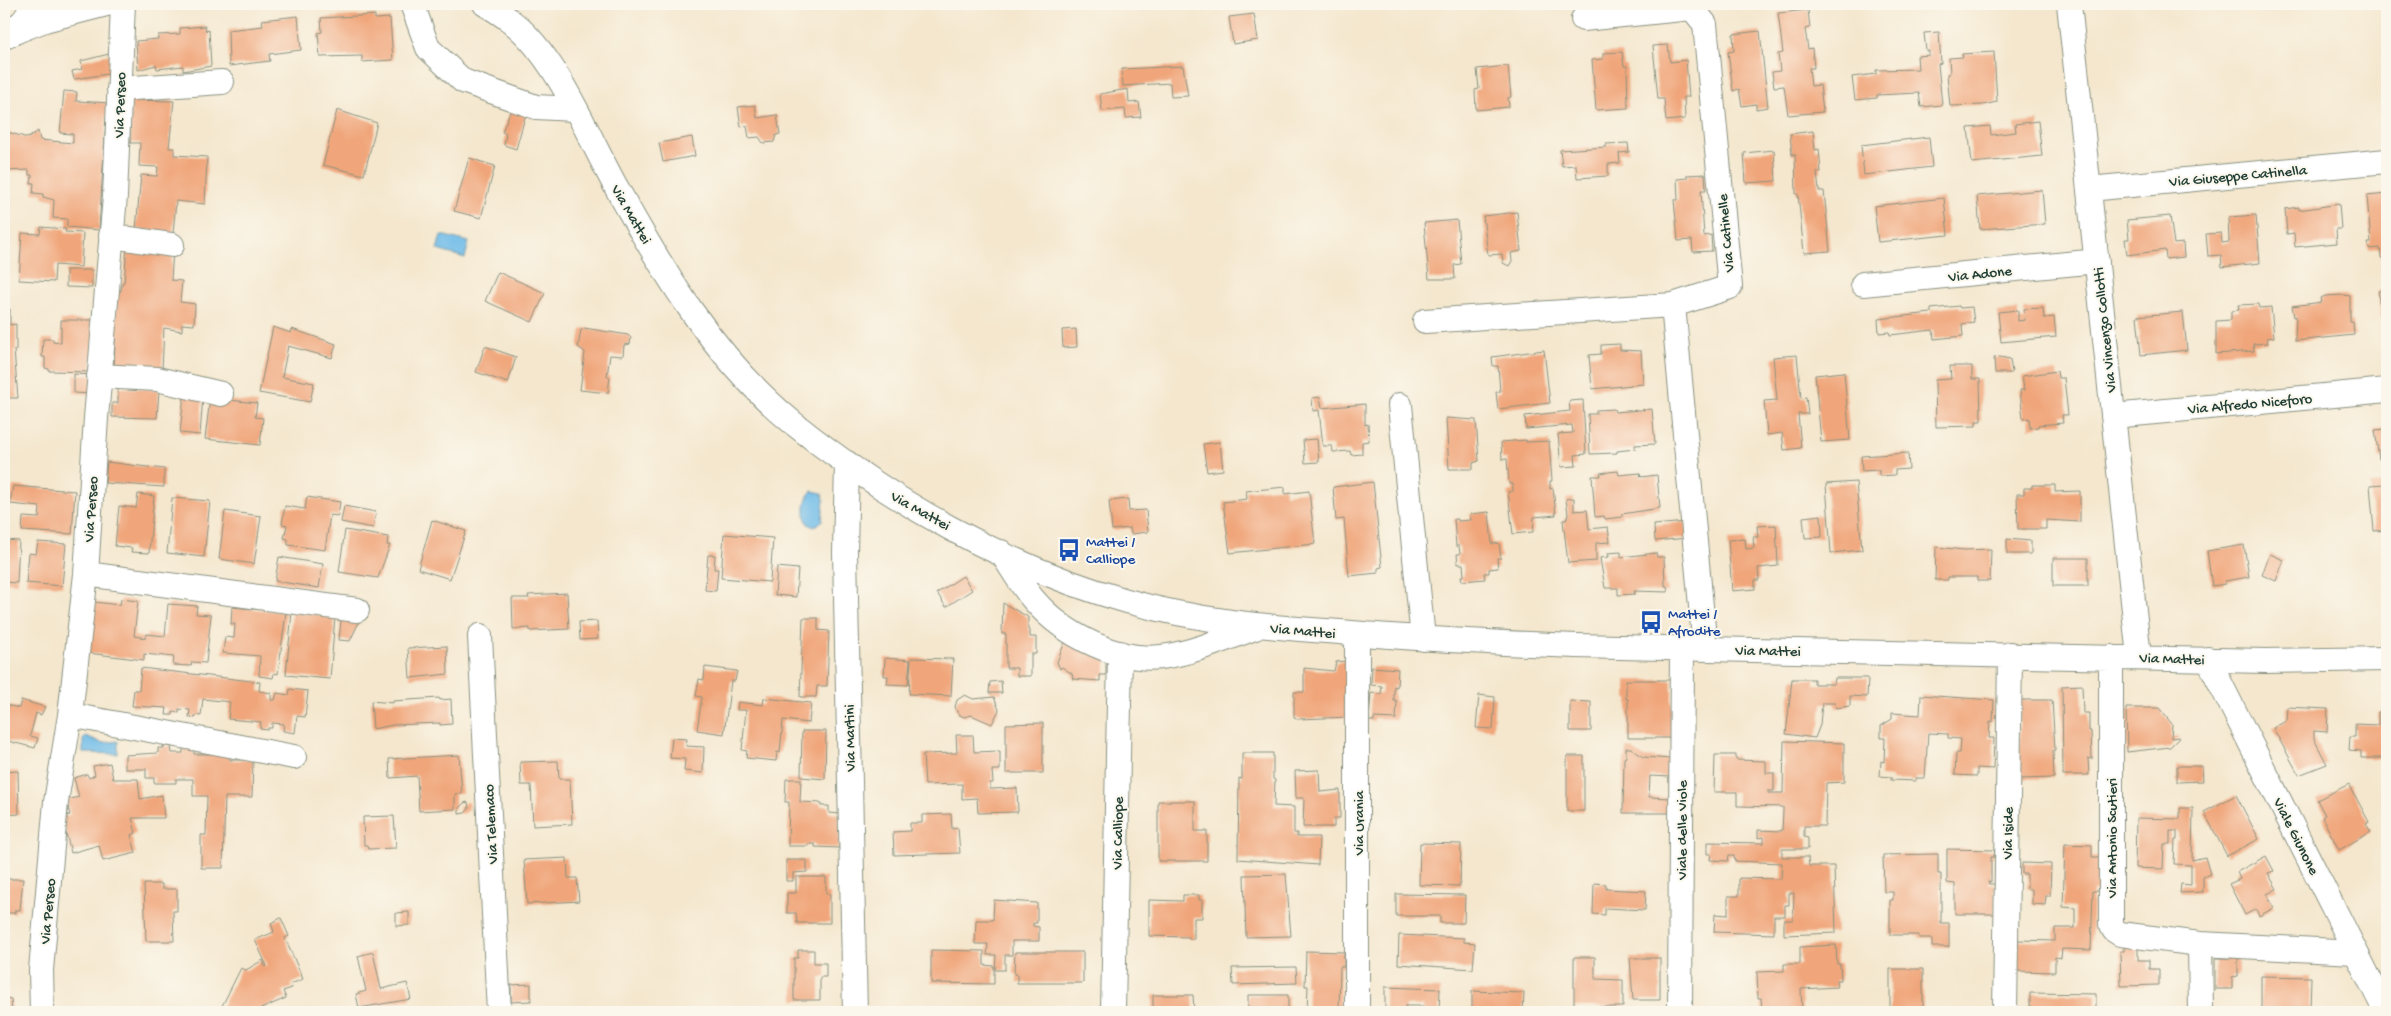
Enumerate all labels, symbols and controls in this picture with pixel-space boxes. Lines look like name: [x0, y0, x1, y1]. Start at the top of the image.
street label: Via Perseo: [111, 72, 131, 139]
street label: Via Giuseppe Catinella: [2168, 162, 2308, 192]
street label: Via Mattei: [606, 181, 654, 248]
street label: Via Catinelle: [1715, 193, 1739, 274]
street label: Via Adone: [1947, 263, 2013, 287]
street label: Via Vincenzo Collotti: [2090, 266, 2122, 394]
street label: Via Alfredo Niceforo: [2186, 391, 2313, 419]
street label: Via Perseo: [81, 475, 103, 544]
street label: Via Mattei: [886, 488, 953, 535]
place label: Mattei / Calliope: [1086, 534, 1136, 569]
bus stop icon: Mattei / Calliope: [1056, 537, 1082, 563]
place label: Mattei / Afrodite: [1668, 606, 1721, 641]
bus stop icon: Mattei / Afrodite: [1638, 609, 1664, 635]
street label: Via Mattei: [1268, 620, 1336, 644]
street label: Via Mattei: [1734, 642, 1801, 662]
street label: Via Mattei: [2138, 650, 2205, 670]
street label: Via Martini: [841, 704, 861, 773]
street label: Via Antonio Scutieri: [2104, 778, 2122, 899]
street label: Viale delle Viole: [1674, 780, 1692, 881]
street label: Via Telemaco: [481, 783, 503, 865]
street label: Via Urania: [1351, 790, 1369, 856]
street label: Viale Giunone: [2268, 794, 2322, 879]
street label: Via Calliope: [1109, 796, 1129, 871]
street label: Via Iside: [2000, 806, 2018, 860]
street label: Via Perseo: [37, 877, 61, 946]

